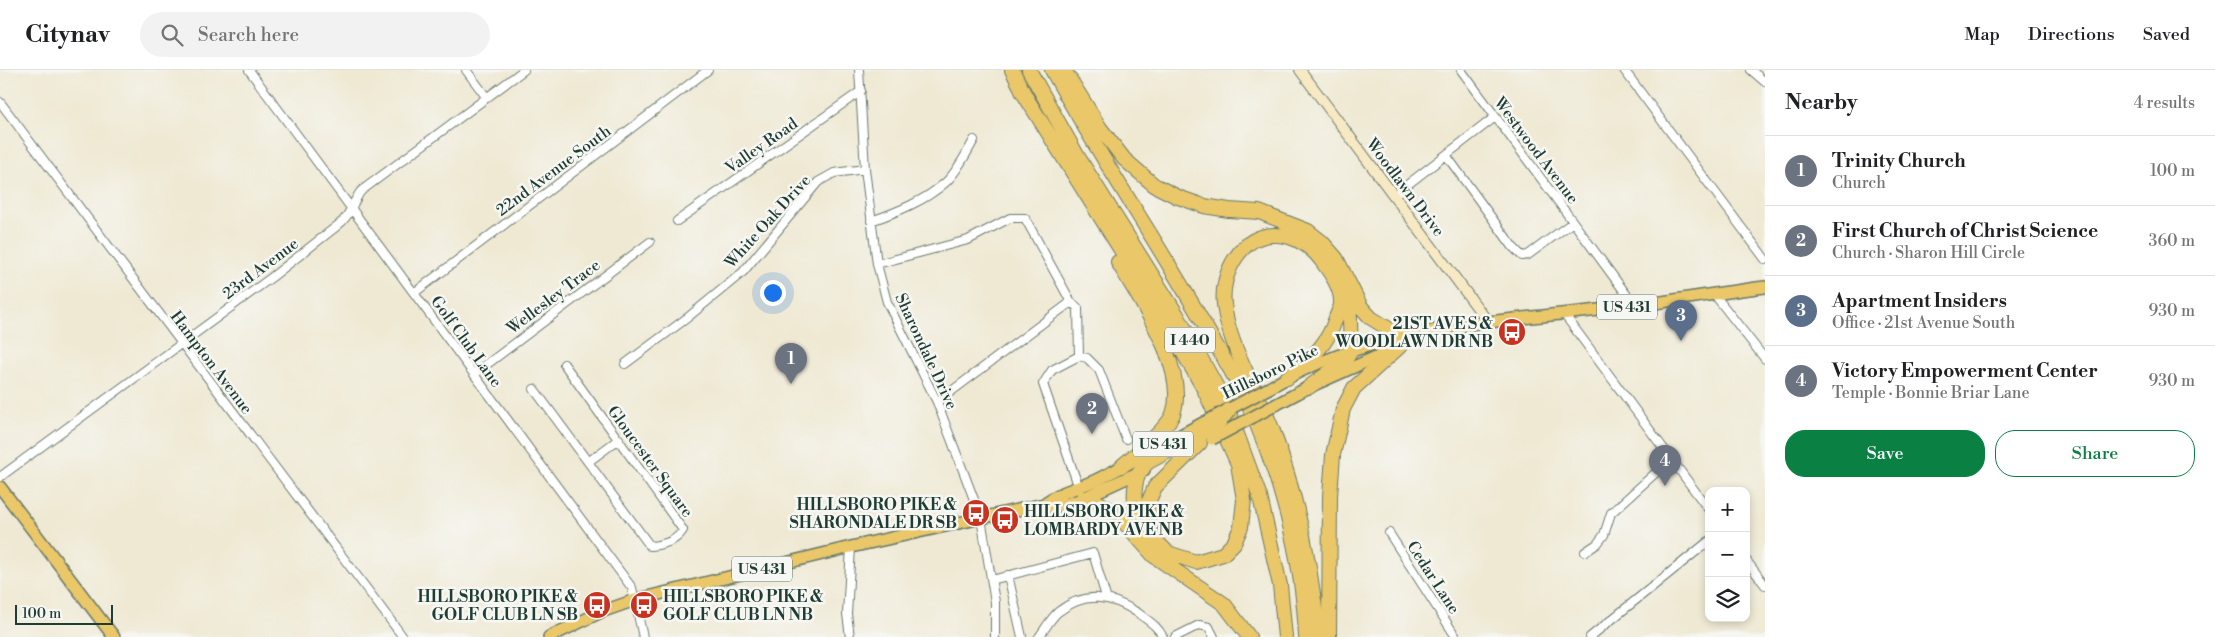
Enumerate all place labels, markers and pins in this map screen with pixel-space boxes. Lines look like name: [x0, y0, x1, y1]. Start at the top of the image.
pin: 3: [1665, 300, 1697, 341]
place label: 21ST AVE S & WOODLAWN DR NB: [1334, 314, 1494, 352]
bus stop icon: 21ST AVE S & WOODLAWN DR NB: [1497, 317, 1527, 347]
pin: 1: [775, 343, 807, 384]
pin: 2: [1076, 393, 1108, 434]
pin: 4: [1649, 445, 1681, 486]
place label: HILLSBORO PIKE & SHARONDALE DR SB: [790, 495, 958, 533]
bus stop icon: HILLSBORO PIKE & SHARONDALE DR SB: [961, 498, 991, 528]
place label: HILLSBORO PIKE & LOMBARDY AVE NB: [1024, 502, 1185, 540]
bus stop icon: HILLSBORO PIKE & LOMBARDY AVE NB: [990, 505, 1020, 535]
place label: HILLSBORO PIKE & GOLF CLUB LN SB: [418, 587, 579, 625]
place label: HILLSBORO PIKE & GOLF CLUB LN NB: [663, 587, 824, 625]
bus stop icon: HILLSBORO PIKE & GOLF CLUB LN SB: [582, 590, 612, 620]
bus stop icon: HILLSBORO PIKE & GOLF CLUB LN NB: [629, 590, 659, 620]

